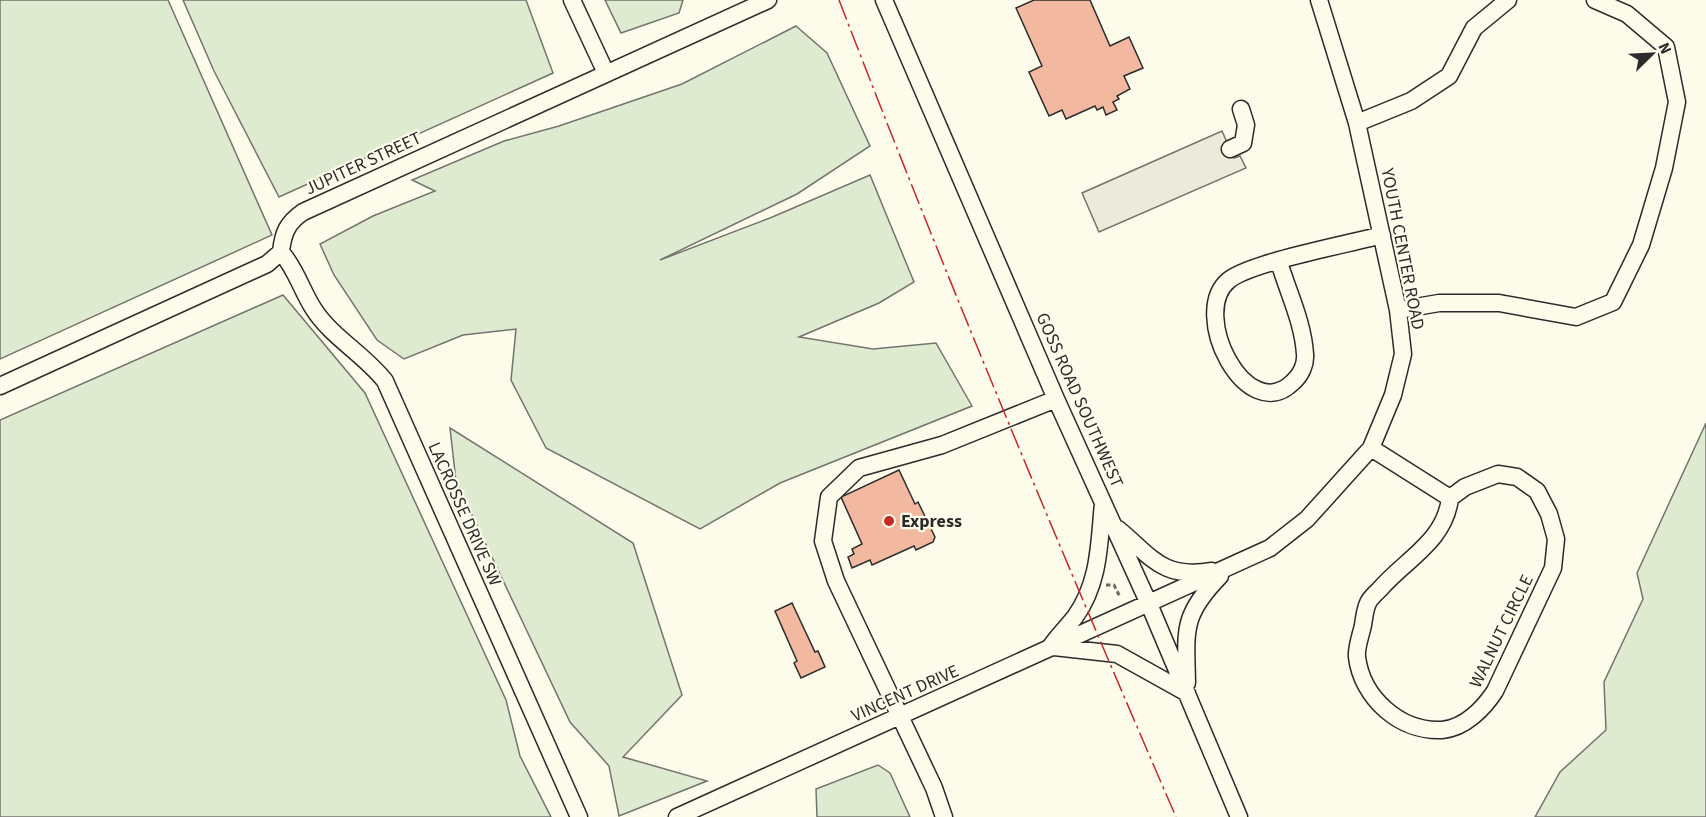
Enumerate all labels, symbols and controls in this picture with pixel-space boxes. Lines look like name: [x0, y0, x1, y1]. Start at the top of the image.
north arrow: [1622, 24, 1682, 84]
text: N: [1653, 39, 1677, 58]
street label: JUPITER STREET: [301, 125, 426, 201]
street label: YOUTH CENTER ROAD: [1374, 165, 1430, 332]
street label: GOSS ROAD SOUTHWEST: [1030, 309, 1130, 492]
street label: LACROSSE DRIVE SW: [422, 438, 508, 590]
place label: Express: [901, 509, 962, 534]
marker: Express: [882, 514, 896, 528]
street label: WALNUT CIRCLE: [1463, 570, 1540, 692]
street label: VINCENT DRIVE: [848, 659, 963, 728]

